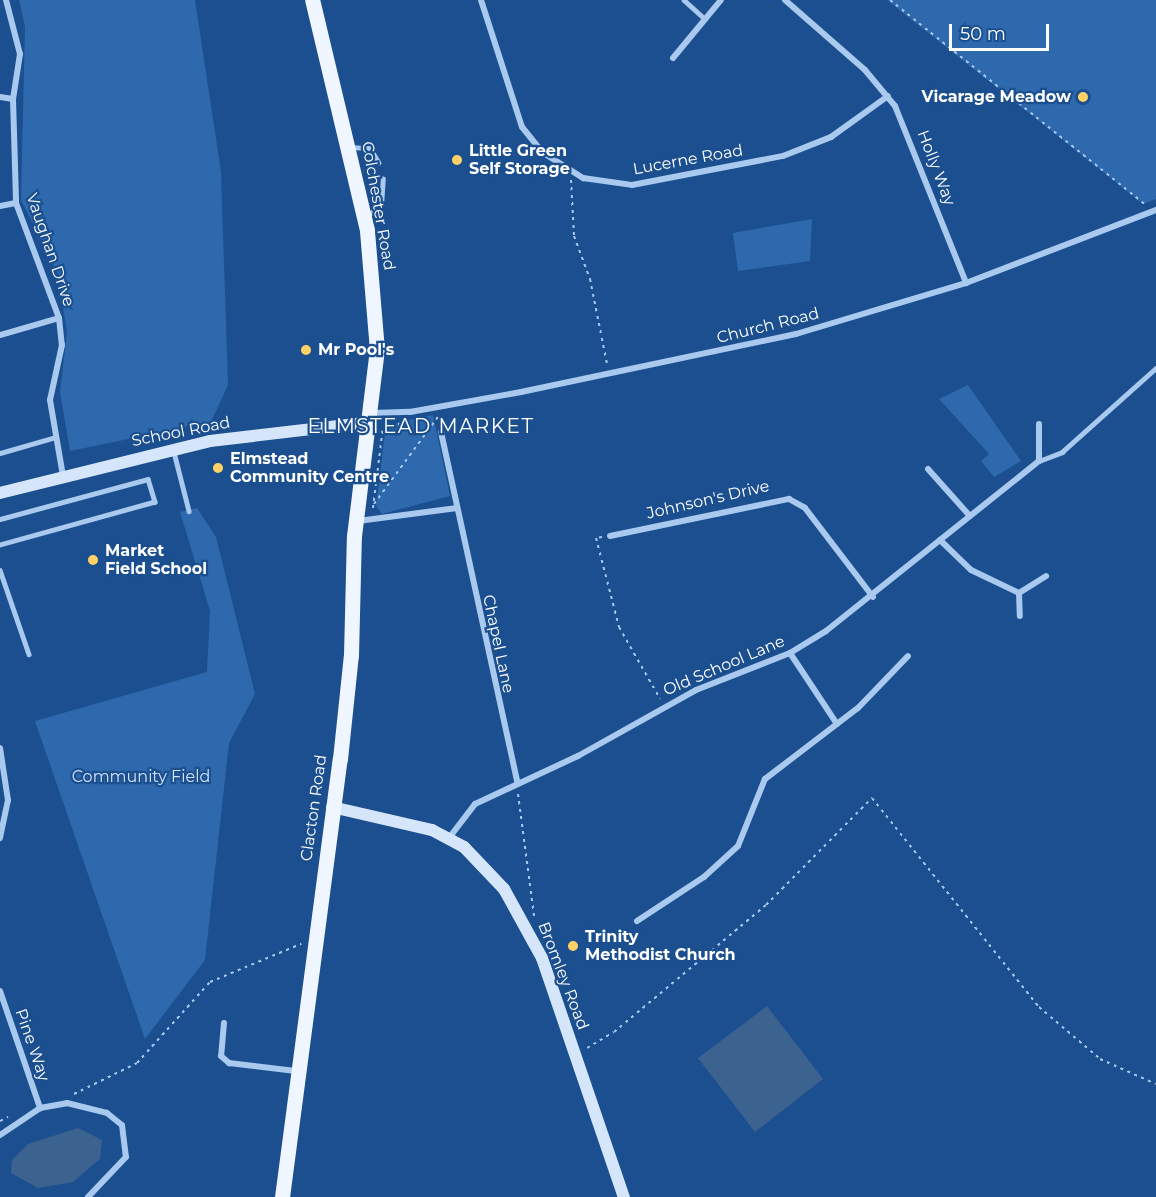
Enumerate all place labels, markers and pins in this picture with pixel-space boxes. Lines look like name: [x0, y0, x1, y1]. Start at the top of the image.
place label: Vicarage Meadow: [922, 87, 1071, 107]
marker: Vicarage Meadow: [1076, 90, 1090, 104]
place label: Little Green Self Storage: [469, 141, 570, 179]
marker: Little Green Self Storage: [450, 153, 464, 167]
place label: Mr Pool's: [318, 340, 394, 360]
marker: Mr Pool's: [299, 343, 313, 357]
place label: Elmstead Community Centre: [230, 449, 389, 487]
marker: Elmstead Community Centre: [211, 461, 225, 475]
place label: Market Field School: [105, 541, 207, 579]
marker: Market Field School: [86, 553, 100, 567]
place label: Trinity Methodist Church: [585, 927, 736, 965]
marker: Trinity Methodist Church: [566, 939, 580, 953]

